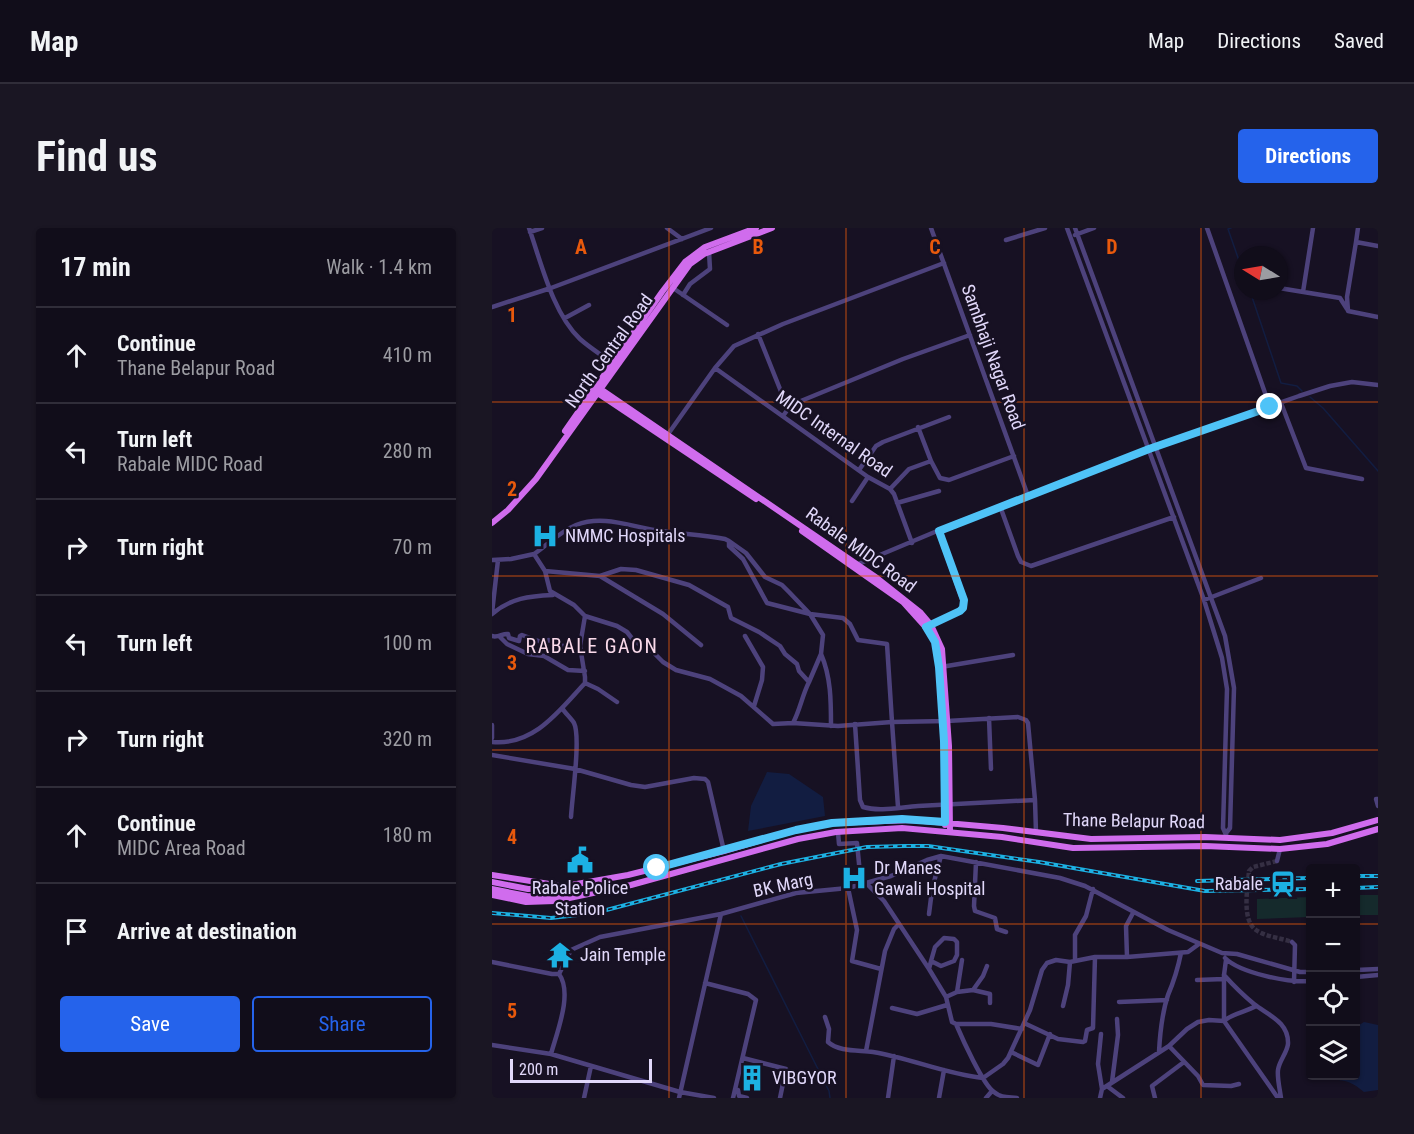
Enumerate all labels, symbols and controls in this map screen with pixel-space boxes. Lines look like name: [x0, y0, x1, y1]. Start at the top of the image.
text: Map: [30, 25, 78, 58]
text: Map: [1148, 29, 1184, 53]
text: Directions: [1217, 29, 1301, 53]
text: Saved: [1334, 29, 1384, 53]
button: Directions: [1238, 129, 1378, 183]
text: Find us: [36, 132, 157, 181]
text: A: [575, 235, 587, 259]
text: B: [752, 235, 764, 259]
text: C: [929, 235, 941, 259]
text: D: [1106, 235, 1118, 259]
north arrow: [1234, 246, 1288, 300]
text: 17 min: [60, 252, 131, 282]
text: Walk · 1.4 km: [326, 255, 432, 279]
street label: Sambhaji Nagar Road: [957, 281, 1030, 432]
street label: North Central Road: [560, 290, 657, 412]
text: 1: [507, 303, 517, 327]
text: Continue: [117, 331, 196, 356]
icon: ahead: [60, 339, 93, 372]
text: 410 m: [383, 343, 432, 367]
text: Thane Belapur Road: [117, 356, 275, 380]
street label: MIDC Internal Road: [772, 386, 896, 481]
route end: [1256, 393, 1282, 419]
text: Turn left: [117, 427, 192, 452]
icon: left: [60, 435, 93, 468]
text: 280 m: [383, 439, 432, 463]
text: Rabale MIDC Road: [117, 452, 263, 476]
text: 2: [507, 477, 517, 501]
street label: Rabale MIDC Road: [802, 503, 921, 597]
hospital icon: NMMC Hospitals: [530, 521, 560, 551]
place label: NMMC Hospitals: [565, 525, 685, 546]
icon: right: [60, 531, 93, 564]
text: Turn right: [117, 535, 204, 560]
text: 70 m: [393, 535, 432, 559]
icon: left: [60, 627, 93, 660]
text: Turn left: [117, 631, 192, 656]
text: 100 m: [383, 631, 432, 655]
district label: RABALE GAON: [526, 634, 658, 658]
text: 3: [507, 651, 517, 675]
icon: right: [60, 723, 93, 756]
text: Turn right: [117, 727, 204, 752]
text: 320 m: [383, 727, 432, 751]
street label: Thane Belapur Road: [1063, 809, 1205, 832]
text: Continue: [117, 811, 196, 836]
icon: ahead: [60, 819, 93, 852]
text: 180 m: [383, 823, 432, 847]
text: 4: [507, 825, 517, 849]
text: MIDC Area Road: [117, 836, 246, 860]
public building icon: Rabale Police Station: [565, 845, 595, 875]
route start: [643, 854, 669, 880]
place label: Dr Manes Gawali Hospital: [874, 857, 985, 899]
hospital icon: Dr Manes Gawali Hospital: [839, 863, 869, 893]
map controls: [1306, 864, 1360, 1080]
button: +: [1306, 864, 1360, 918]
street label: BK Marg: [751, 868, 815, 901]
station icon: Rabale: [1268, 869, 1298, 899]
place label: Rabale: [1215, 873, 1263, 894]
place label: Rabale Police Station: [532, 877, 628, 919]
icon: arrive: [60, 915, 93, 948]
button: −: [1306, 918, 1360, 972]
text: Arrive at destination: [117, 919, 297, 944]
temple icon: Jain Temple: [545, 940, 575, 970]
place label: Jain Temple: [580, 944, 666, 965]
button: locate: [1306, 972, 1360, 1026]
button: Save: [60, 996, 240, 1052]
button: Share: [252, 996, 432, 1052]
text: 5: [507, 999, 517, 1023]
button: layers: [1306, 1026, 1360, 1080]
scale bar: [510, 1056, 652, 1084]
text: 200 m: [519, 1060, 558, 1079]
building icon: VIBGYOR: [737, 1063, 767, 1093]
place label: VIBGYOR: [772, 1067, 837, 1088]

